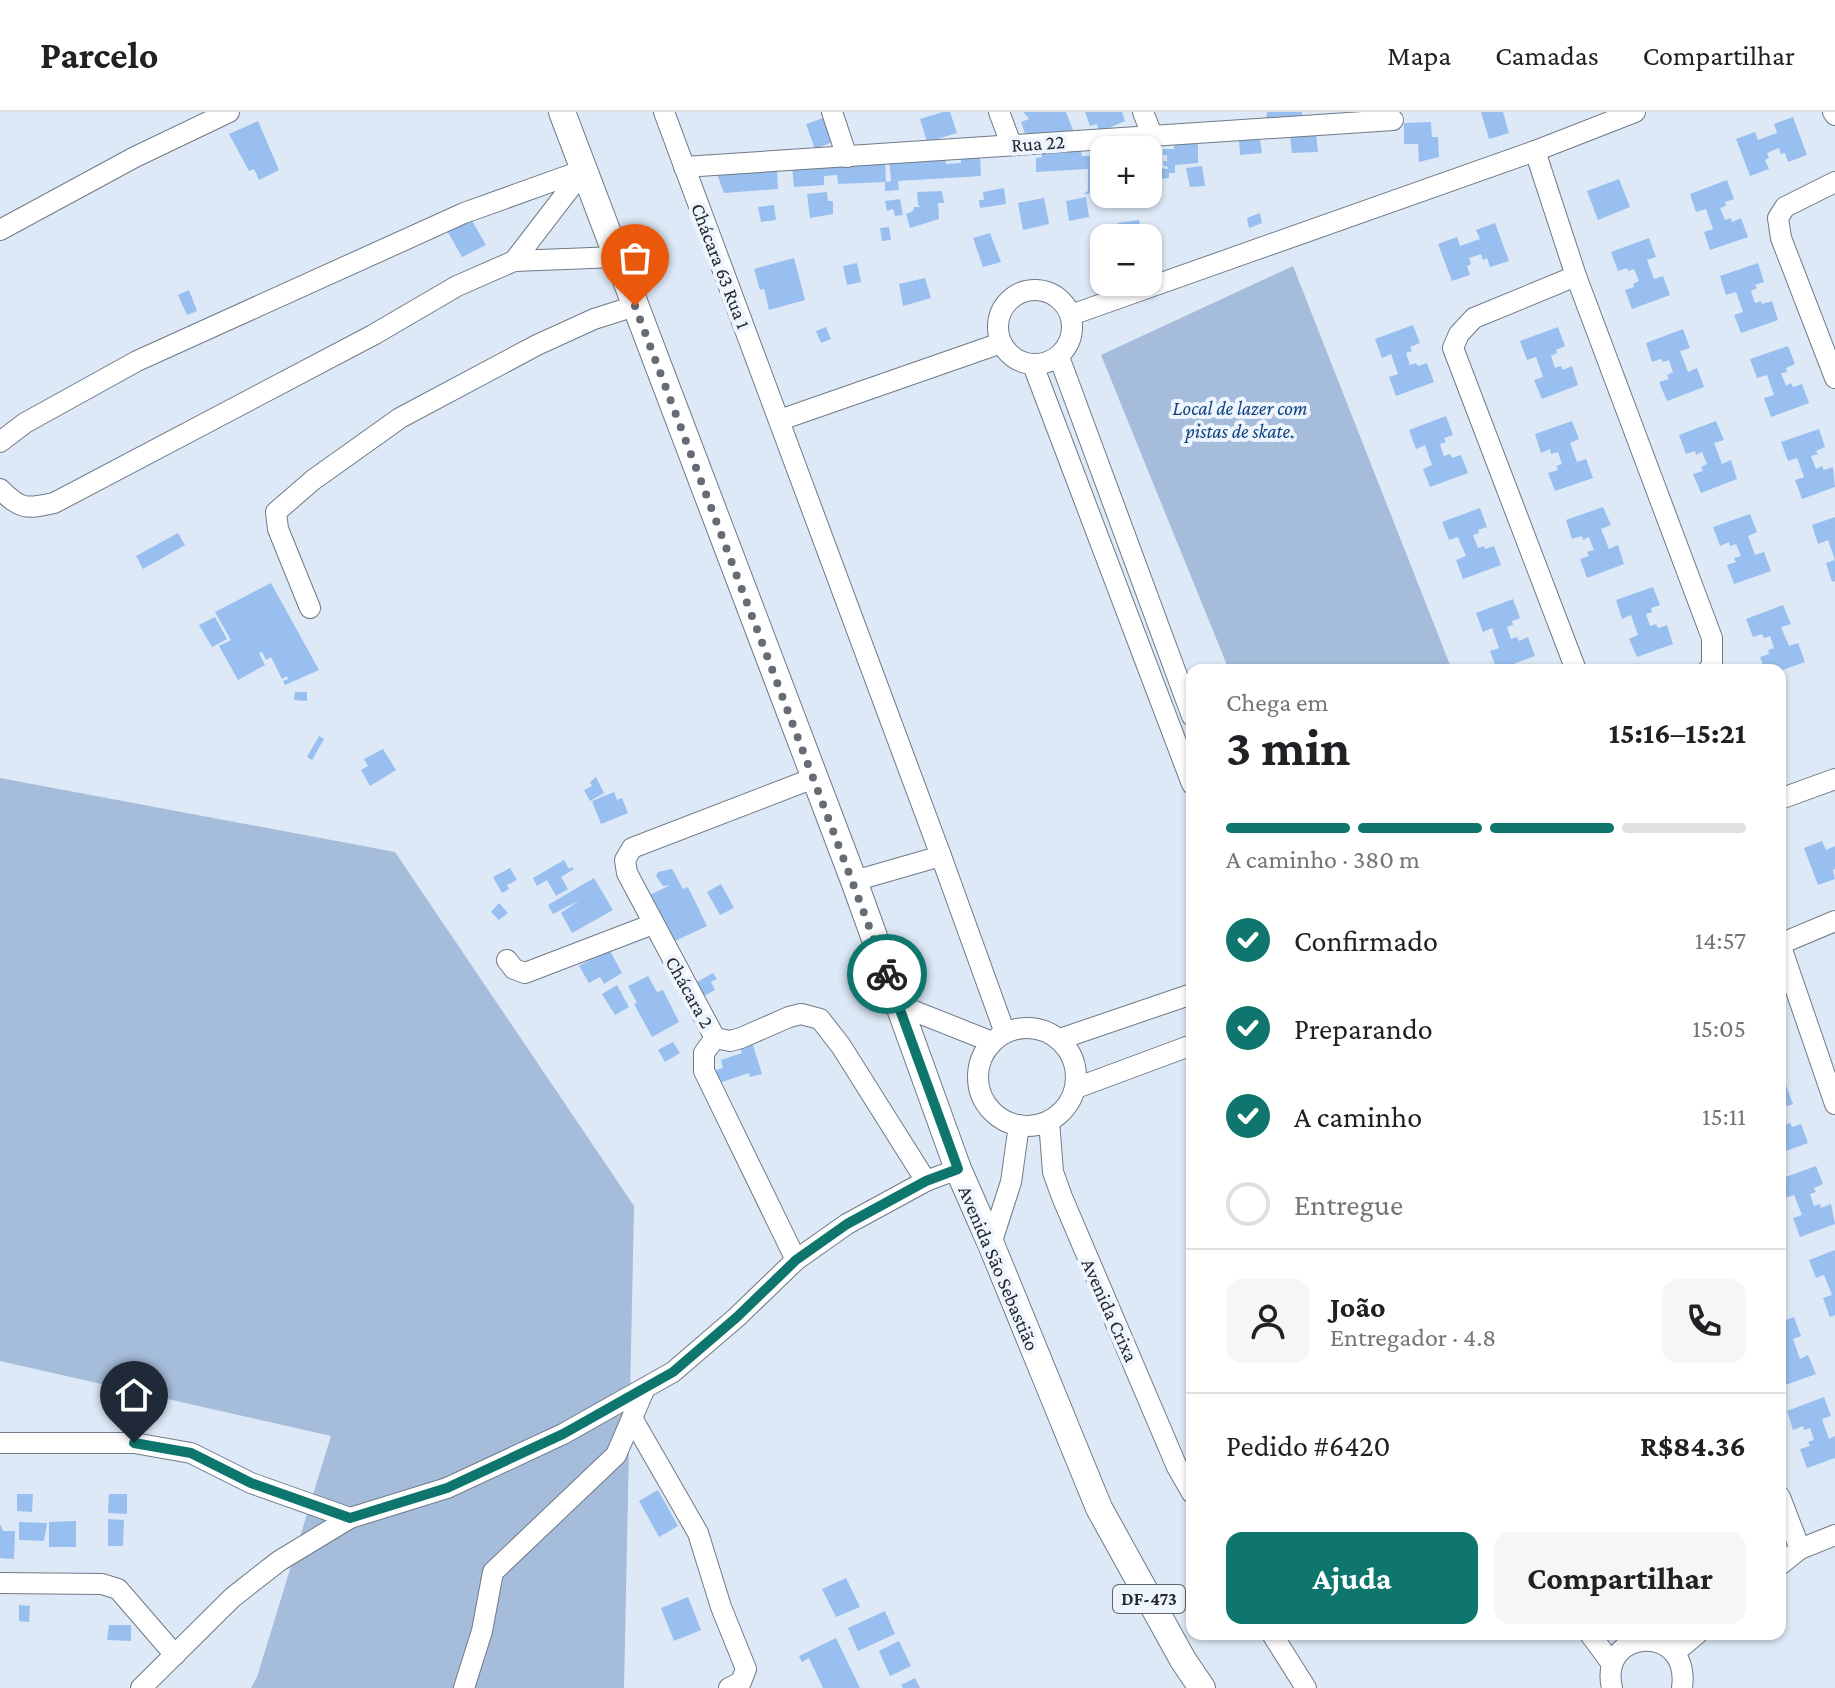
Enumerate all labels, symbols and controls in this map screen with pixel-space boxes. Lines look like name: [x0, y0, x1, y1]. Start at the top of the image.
text: Parcelo: [40, 34, 159, 76]
text: Mapa: [1387, 40, 1451, 71]
text: Camadas: [1495, 40, 1599, 71]
text: Compartilhar: [1643, 40, 1795, 71]
street label: Rua 22: [1011, 130, 1065, 156]
map controls: [1090, 136, 1162, 296]
button: +: [1090, 136, 1162, 208]
street label: Chácara 63 Rua 1: [687, 200, 755, 332]
pin: [601, 224, 669, 306]
button: −: [1090, 224, 1162, 296]
icon: bag: [613, 236, 657, 280]
park label: Local de lazer com pistas de skate.: [1173, 397, 1307, 443]
text: Chega em: [1226, 688, 1328, 717]
text: 15:16–15:21: [1609, 716, 1746, 749]
text: 3 min: [1226, 718, 1350, 776]
text: A caminho · 380 m: [1226, 845, 1420, 874]
icon: check: [1226, 918, 1270, 962]
text: Confirmado: [1294, 924, 1438, 957]
text: 14:57: [1695, 926, 1746, 955]
courier: [847, 934, 927, 1014]
street label: Chácara 2: [661, 952, 719, 1032]
icon: bike: [865, 952, 909, 996]
icon: check: [1226, 1006, 1270, 1050]
text: Preparando: [1294, 1012, 1433, 1045]
text: 15:05: [1692, 1014, 1746, 1043]
icon: check: [1226, 1094, 1270, 1138]
text: A caminho: [1294, 1100, 1422, 1133]
text: 15:11: [1702, 1102, 1746, 1131]
street label: Avenida São Sebastião: [954, 1182, 1044, 1354]
text: Entregue: [1294, 1188, 1403, 1221]
street label: Avenida Crixa: [1077, 1255, 1143, 1365]
button: person: [1226, 1279, 1310, 1363]
button: phone: [1662, 1279, 1746, 1363]
text: João: [1330, 1290, 1386, 1323]
text: Entregador · 4.8: [1330, 1323, 1496, 1352]
pin: [100, 1361, 168, 1443]
icon: home: [112, 1373, 156, 1417]
text: Pedido #6420: [1226, 1429, 1391, 1462]
text: R$84.36: [1640, 1429, 1746, 1462]
button: Ajuda: [1226, 1532, 1478, 1624]
button: Compartilhar: [1494, 1532, 1746, 1624]
road number: DF-473: [1113, 1585, 1185, 1613]

